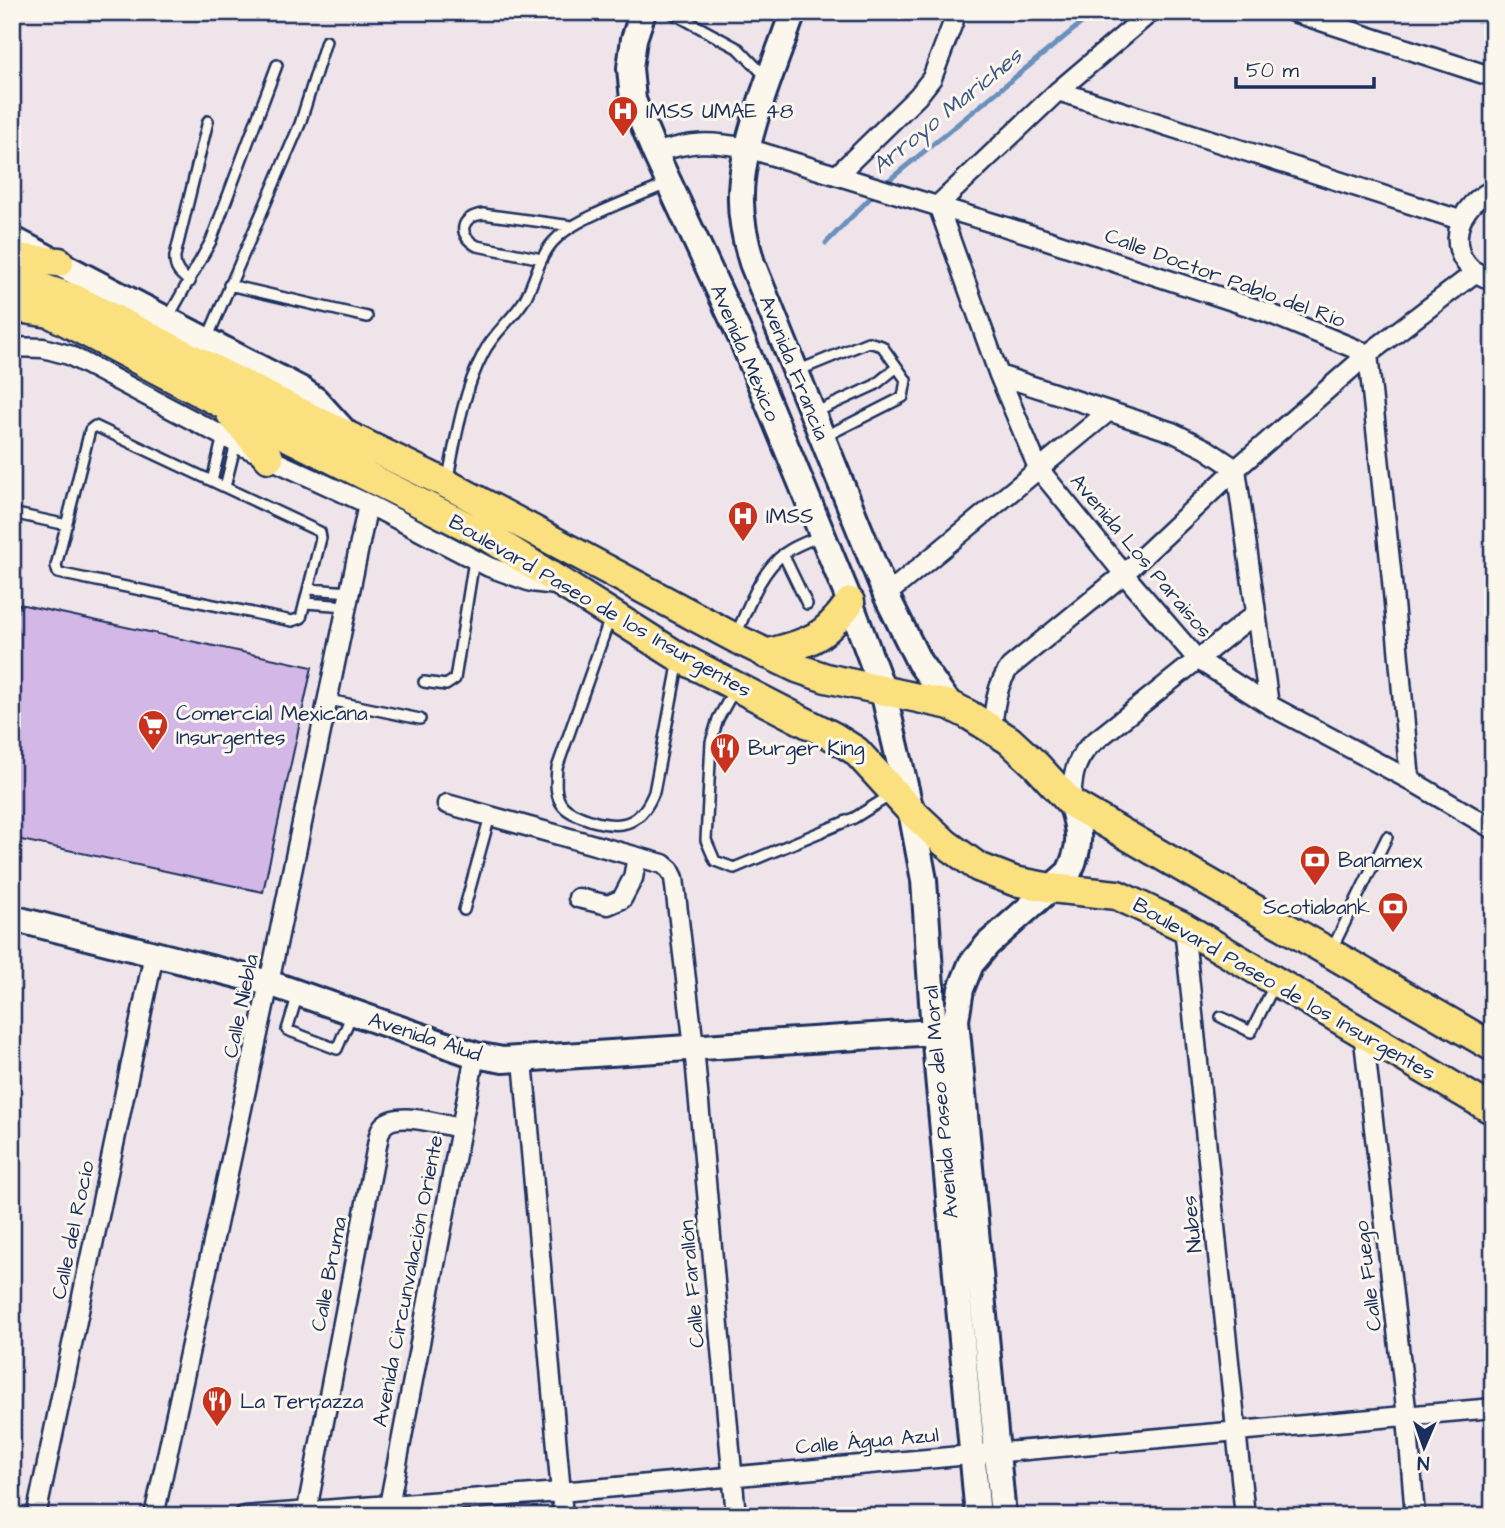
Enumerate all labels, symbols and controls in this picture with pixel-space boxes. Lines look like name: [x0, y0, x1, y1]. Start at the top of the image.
water label: Arroyo Mariches: [865, 40, 1031, 182]
scale bar: [1236, 46, 1374, 90]
text: 50 m: [1246, 56, 1300, 85]
hospital icon: IMSS UMAE 48: [606, 94, 640, 138]
place label: IMSS UMAE 48: [646, 97, 794, 126]
street label: Calle Doctor Pablo del Río: [1101, 221, 1350, 335]
street label: Avenida México: [703, 280, 787, 426]
street label: Avenida Francia: [752, 291, 836, 445]
street label: Avenida Los Paraisos: [1063, 467, 1219, 645]
hospital icon: IMSS: [726, 499, 760, 543]
place label: IMSS: [766, 502, 814, 531]
street label: Boulevard Paseo de los Insurgentes: [442, 507, 757, 706]
place label: Comercial Mexicana Insurgentes: [176, 699, 368, 754]
supermarket icon: Comercial Mexicana Insurgentes: [136, 708, 170, 752]
restaurant icon: Burger King: [708, 731, 742, 775]
place label: Burger King: [748, 734, 865, 765]
bank icon: Banamex: [1298, 843, 1332, 887]
place label: Banamex: [1338, 846, 1423, 875]
street label: Boulevard Paseo de los Insurgentes: [1126, 890, 1441, 1089]
bank icon: Scotiabank: [1376, 890, 1410, 934]
place label: Scotiabank: [1263, 893, 1370, 922]
street label: Calle Niebla: [216, 951, 266, 1061]
street label: Avenida Paseo del Moral: [916, 984, 966, 1220]
street label: Avenida Alud: [365, 1005, 486, 1069]
street label: Avenida Circunvalación Oriente: [365, 1133, 451, 1429]
street label: Calle del Rocío: [44, 1158, 102, 1302]
street label: Nubes: [1175, 1194, 1209, 1254]
street label: Calle Bruma: [304, 1214, 354, 1334]
street label: Calle Farallón: [672, 1219, 712, 1349]
street label: Calle Fuego: [1347, 1219, 1391, 1333]
restaurant icon: La Terrazza: [200, 1384, 234, 1428]
place label: La Terrazza: [240, 1387, 364, 1416]
north arrow: [1390, 1412, 1460, 1482]
street label: Calle Água Azul: [794, 1420, 940, 1464]
text: N: [1417, 1449, 1430, 1476]

